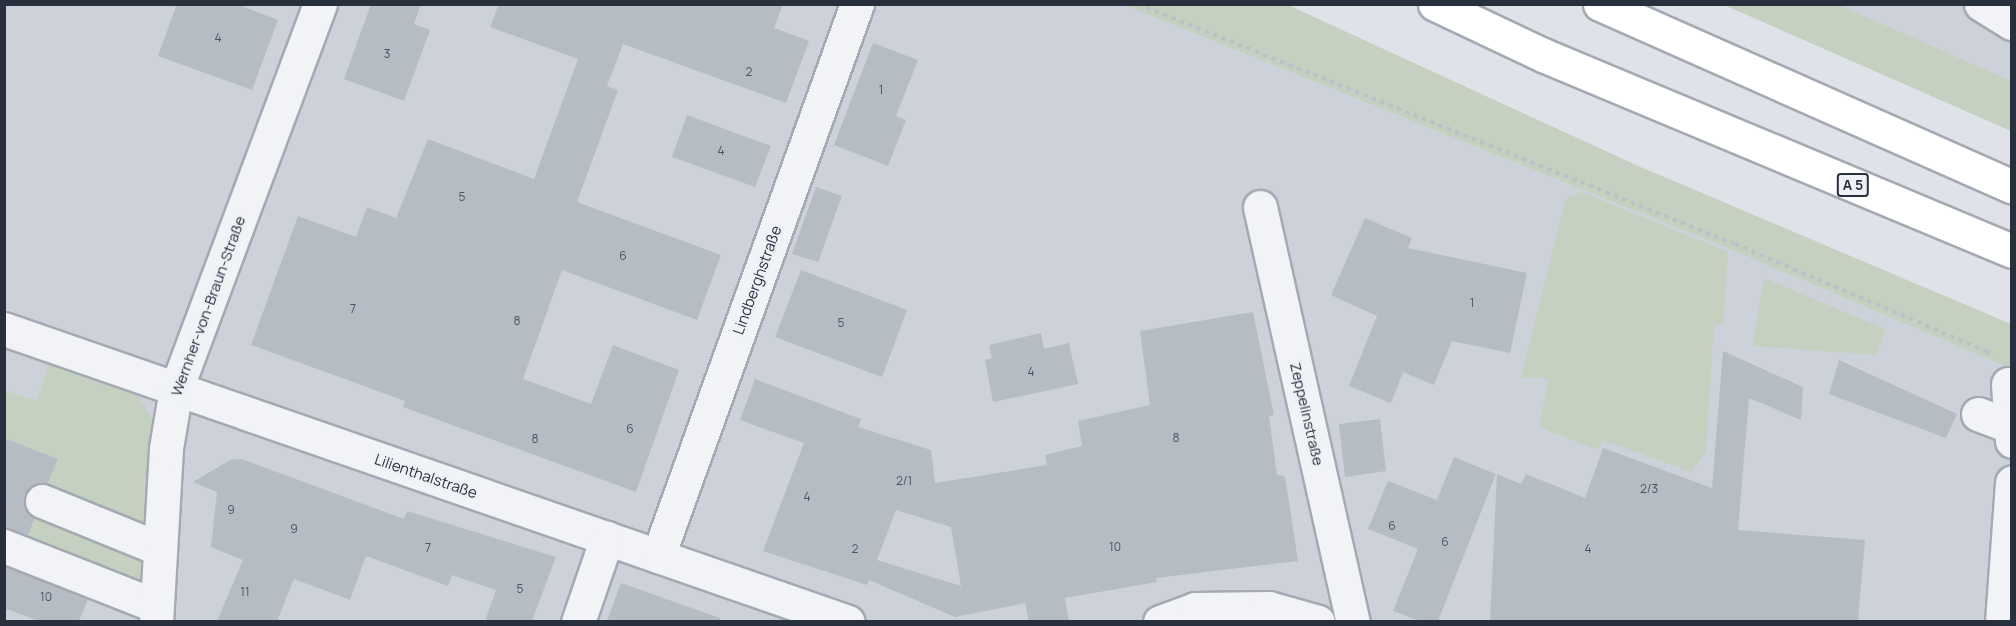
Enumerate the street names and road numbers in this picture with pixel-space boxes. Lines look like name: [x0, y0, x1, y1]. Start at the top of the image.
road number: A 5: [1836, 174, 1870, 196]
street label: Wernher-von-Braun-Straße: [167, 214, 249, 398]
street label: Lindberghstraße: [729, 223, 785, 337]
street label: Zeppelinstraße: [1286, 361, 1328, 467]
street label: Lilienthalstraße: [372, 450, 480, 502]

